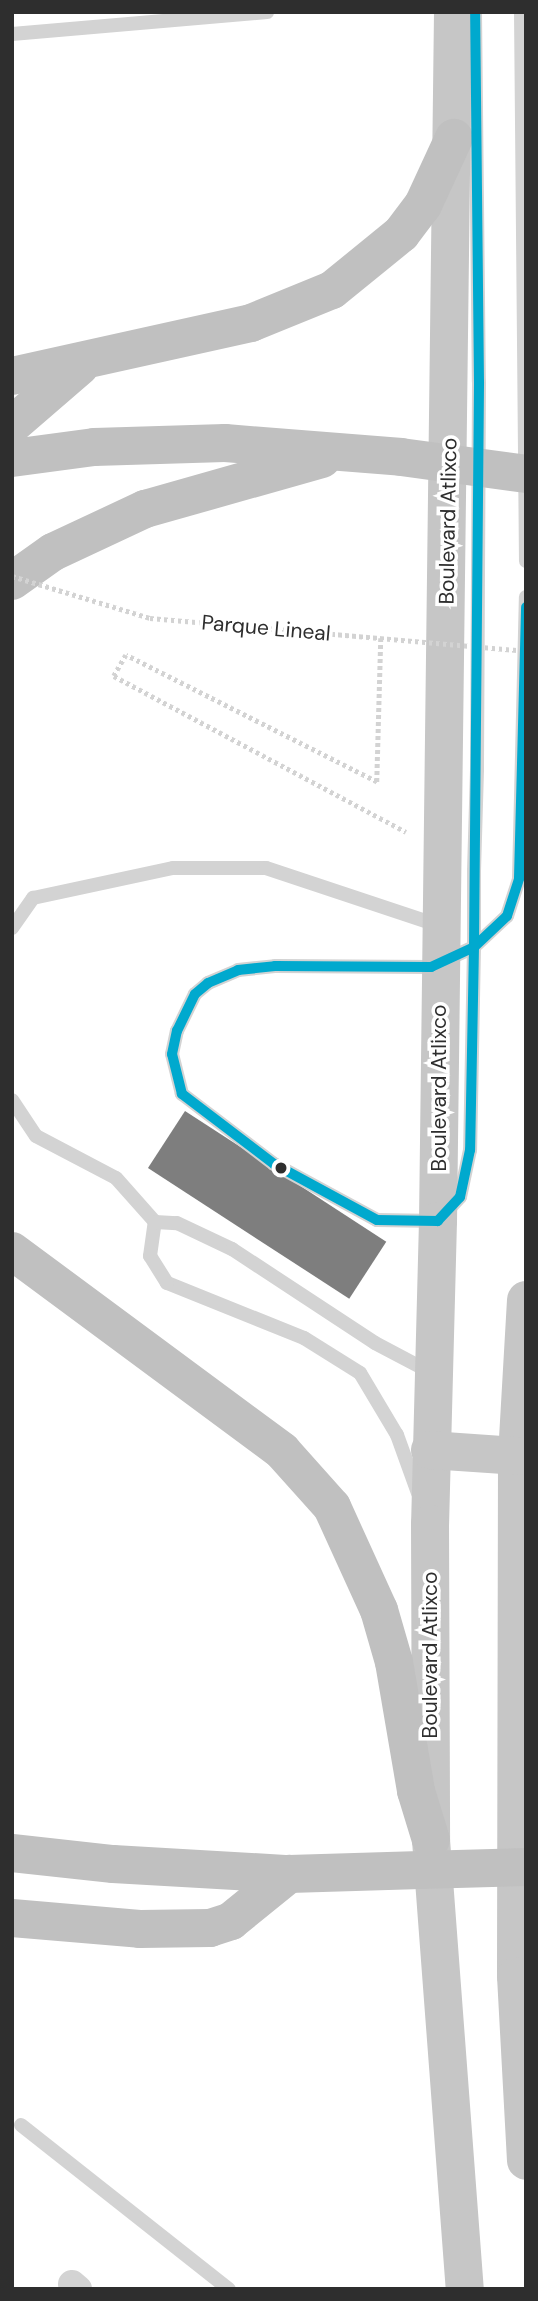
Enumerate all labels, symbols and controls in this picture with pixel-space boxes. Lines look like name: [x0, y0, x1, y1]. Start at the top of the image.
street label: Boulevard Atlixco: [434, 437, 462, 605]
street label: Parque Lineal: [200, 610, 332, 646]
street label: Boulevard Atlixco: [426, 1005, 452, 1171]
unlabelled marker: [274, 1161, 288, 1175]
street label: Boulevard Atlixco: [417, 1572, 443, 1738]

